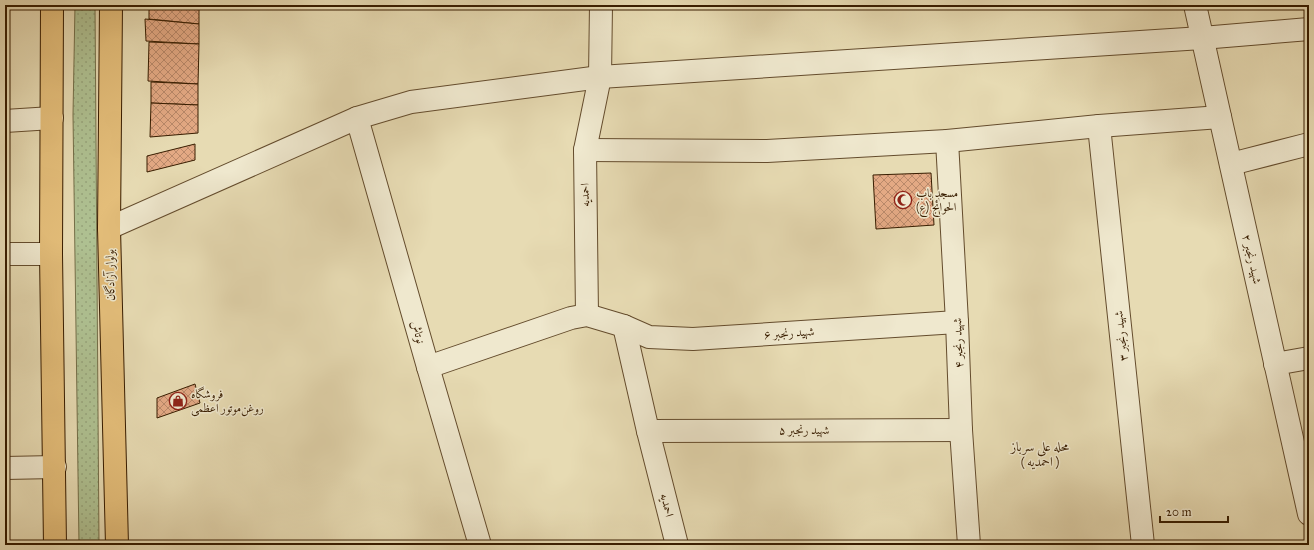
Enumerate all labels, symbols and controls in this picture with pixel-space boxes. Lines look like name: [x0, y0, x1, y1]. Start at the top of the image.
street label: احمدیه: [578, 183, 593, 207]
place label: مسجد باب الحوائج (ع): [916, 186, 958, 218]
mosque icon: مسجد باب الحوائج (ع): [893, 190, 913, 210]
street label: ۲ شهید رنجبر: [1239, 233, 1265, 285]
street label: بولوار آزادگان: [102, 249, 118, 301]
street label: شهید رنجبر ۳: [1111, 310, 1132, 362]
street label: شهید رنجبر ۴: [950, 317, 967, 369]
street label: نوتاش: [407, 319, 428, 345]
street label: شهید رنجبر ۶: [763, 324, 815, 343]
place label: فروشگاه روغن‌موتور اعظمی: [191, 386, 264, 417]
shop icon: فروشگاه روغن‌موتور اعظمی: [168, 391, 188, 411]
street label: شهید رنجبر ۵: [779, 423, 829, 438]
district label: محله علی سرباز ( احمدیه ): [1009, 439, 1069, 470]
street label: احمدیه: [656, 492, 677, 519]
scale bar: [1160, 498, 1228, 524]
text: 20 m: [1166, 505, 1192, 519]

